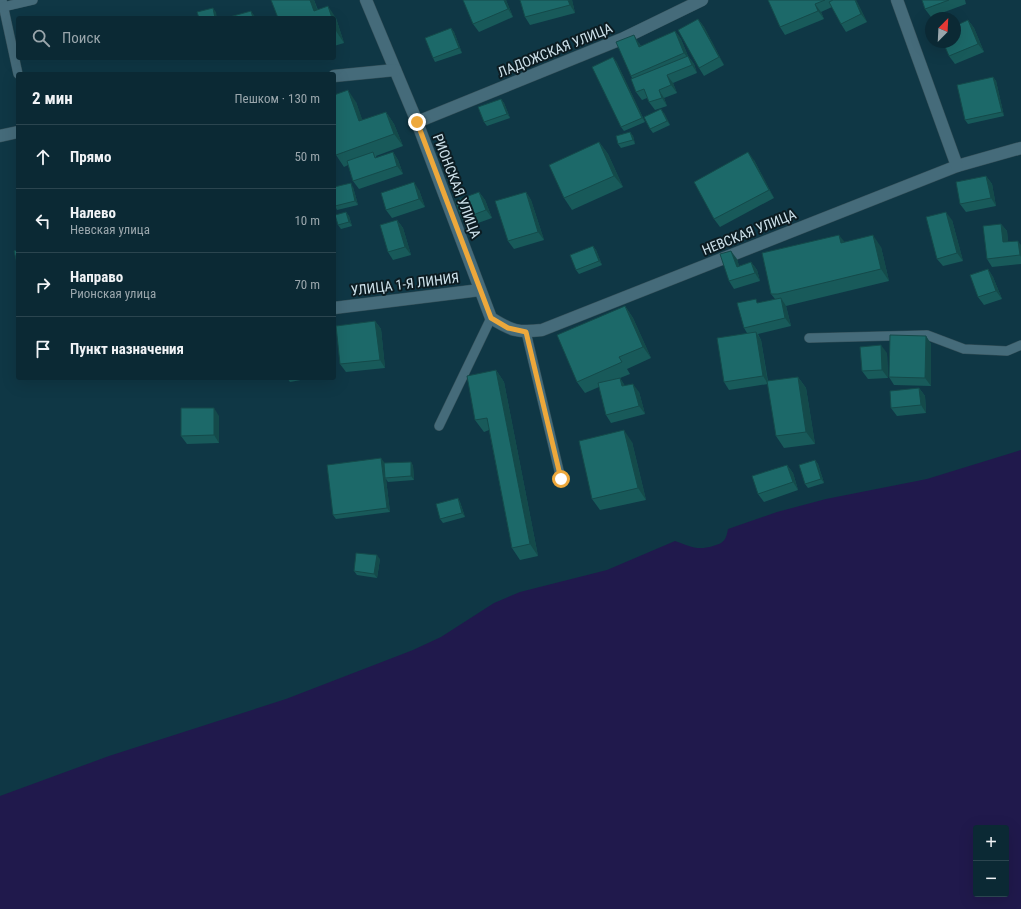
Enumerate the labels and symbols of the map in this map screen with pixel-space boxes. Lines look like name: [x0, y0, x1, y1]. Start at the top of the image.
north arrow: [925, 12, 961, 48]
street label: ЛАДОЖСКАЯ УЛИЦА: [495, 20, 615, 80]
route end: [408, 113, 426, 131]
street label: РИОНСКАЯ УЛИЦА: [430, 132, 484, 240]
street label: НЕВСКАЯ УЛИЦА: [700, 206, 798, 258]
street label: УЛИЦА 1-Я ЛИНИЯ: [350, 269, 460, 299]
route start: [552, 470, 570, 488]

